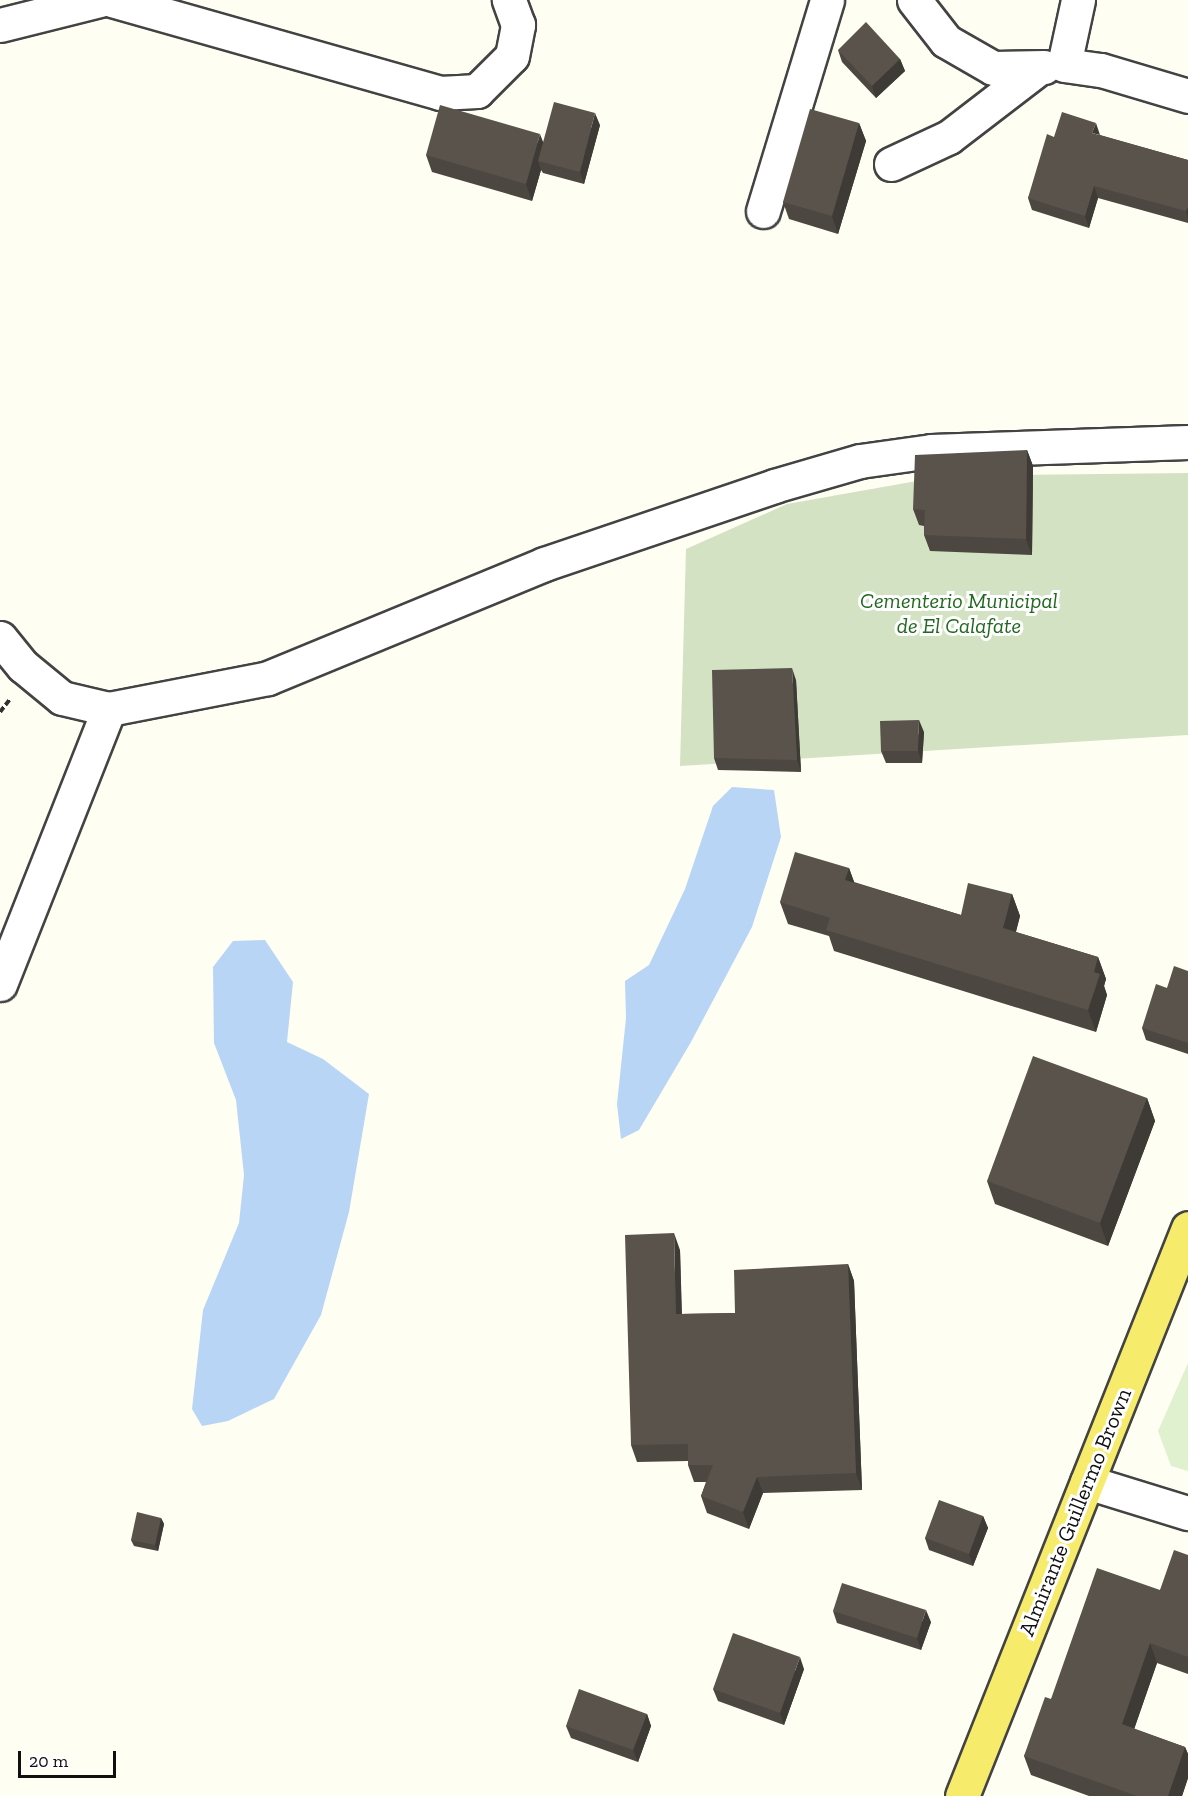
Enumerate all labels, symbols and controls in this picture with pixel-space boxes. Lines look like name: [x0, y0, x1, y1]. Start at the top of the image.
park label: Cementerio Municipal de El Calafate: [860, 587, 1058, 638]
street label: Almirante Guillermo Brown: [1013, 1384, 1137, 1640]
scale bar: [21, 1739, 118, 1777]
text: 20 m: [29, 1750, 68, 1772]

